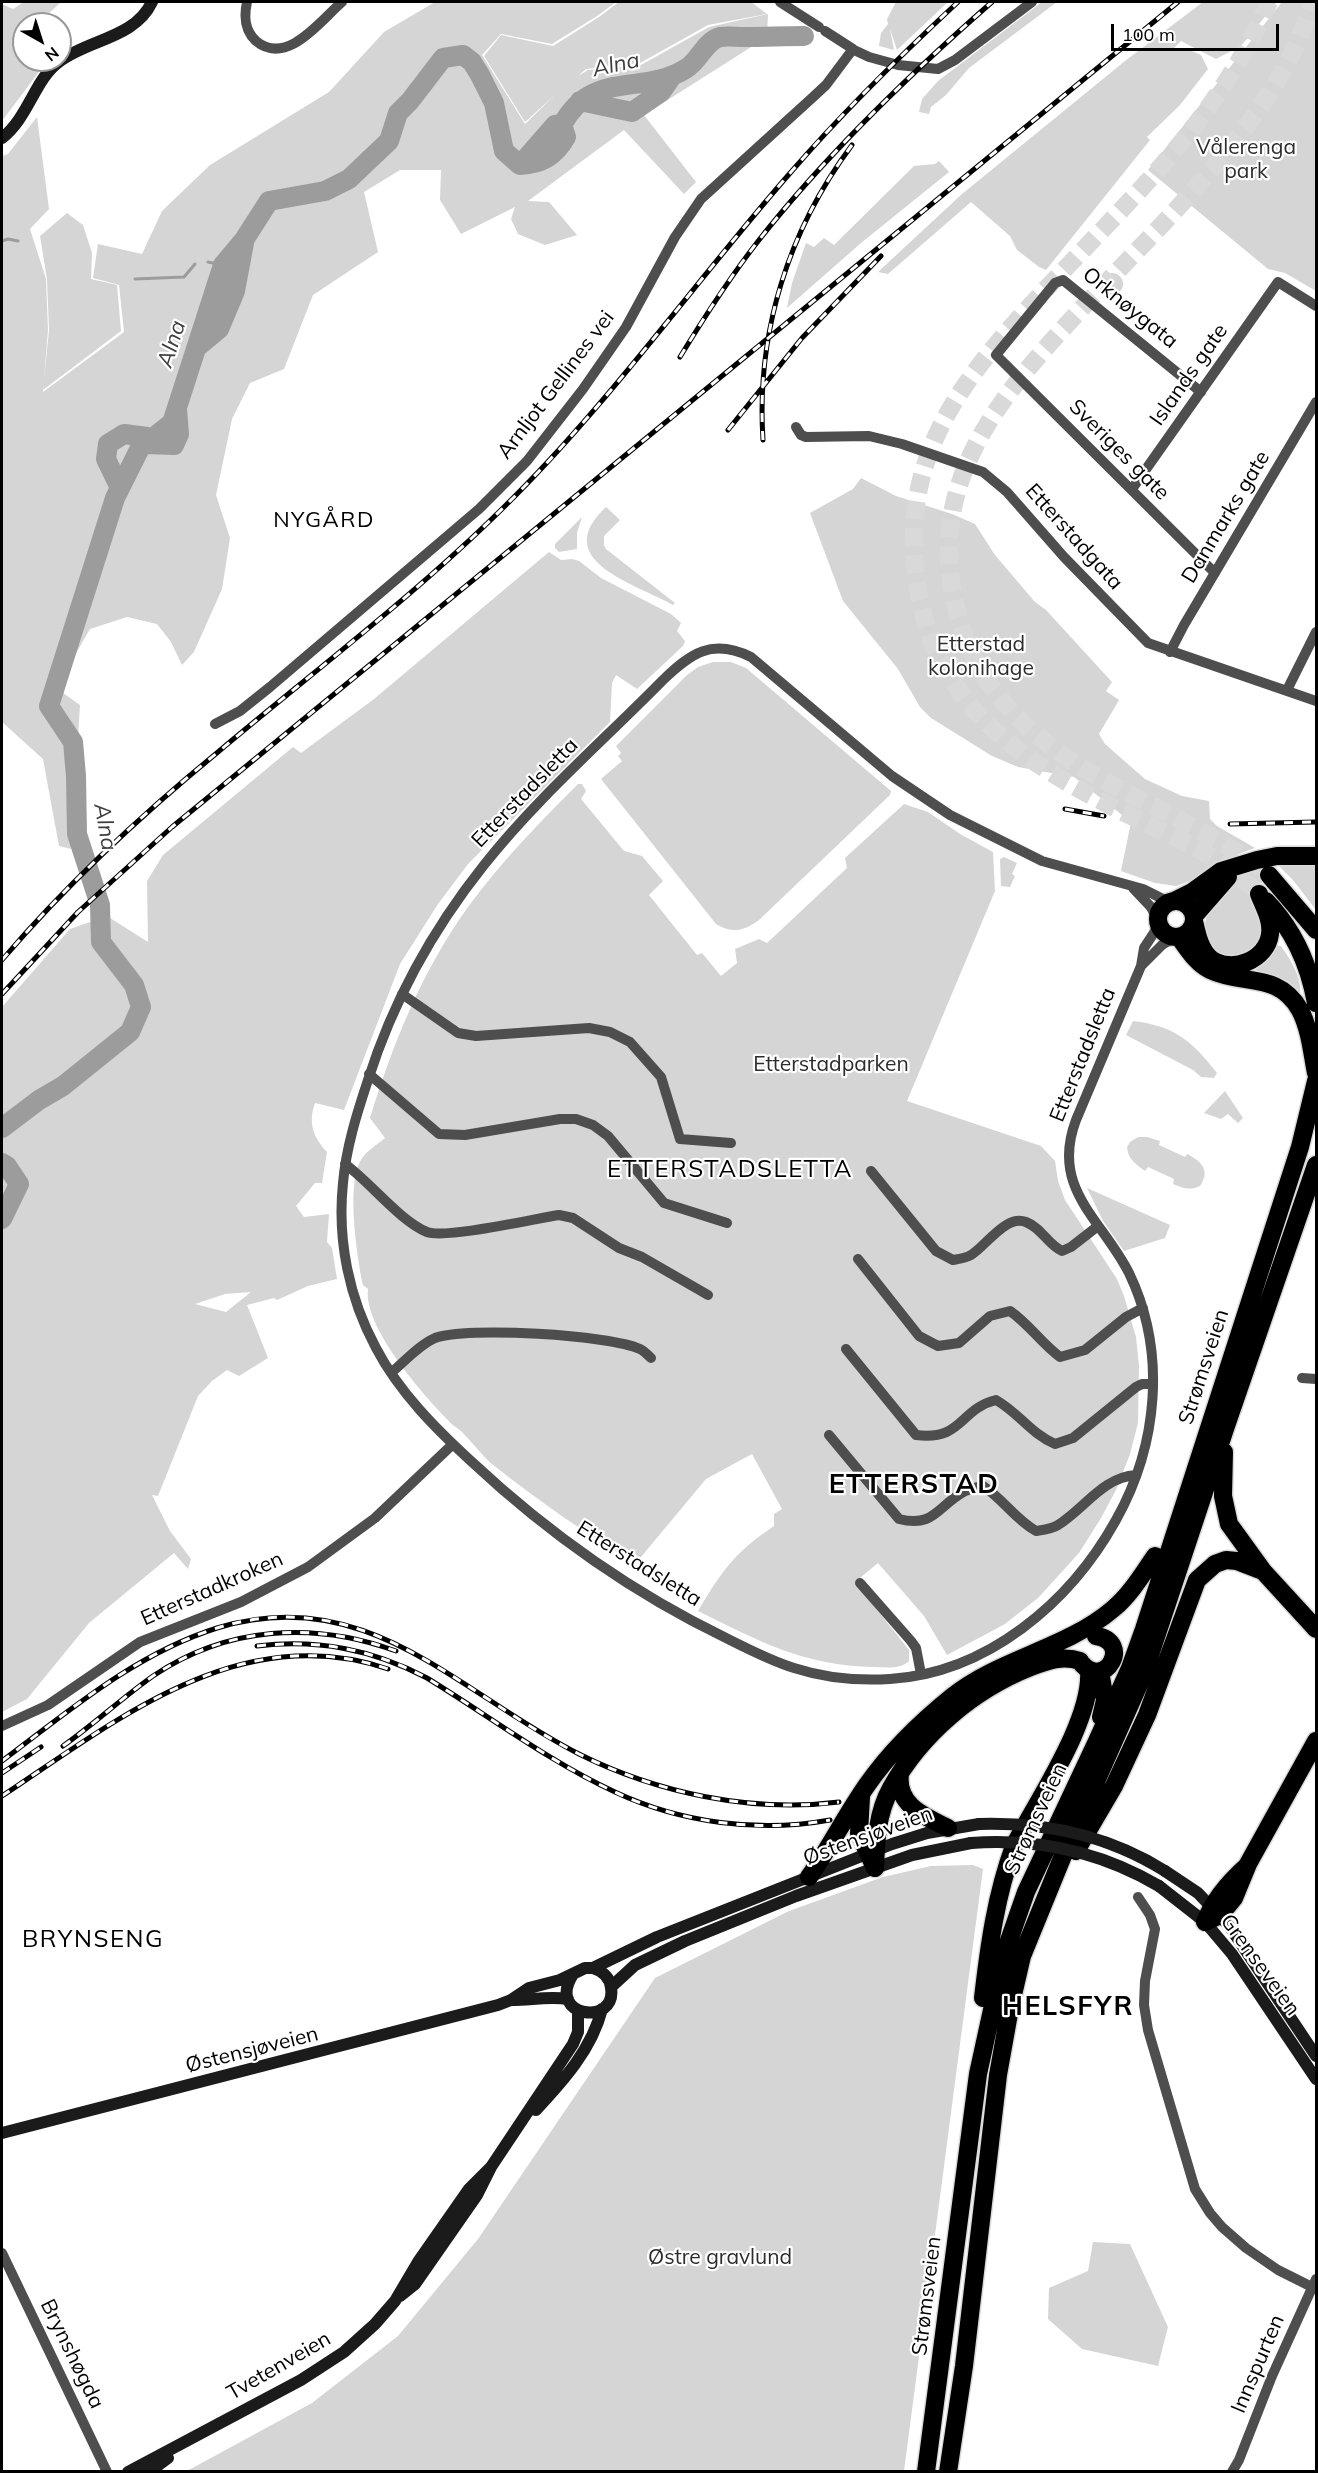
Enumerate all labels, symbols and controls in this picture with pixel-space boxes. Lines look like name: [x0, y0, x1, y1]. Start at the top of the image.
north arrow: [12, 12, 72, 72]
scale bar: [1114, 12, 1282, 50]
text: 100 m: [1122, 23, 1175, 46]
text: N: [41, 43, 63, 66]
water label: Alna: [590, 47, 642, 83]
park label: Vålerenga park: [1196, 135, 1296, 185]
street label: Orknøygata: [1077, 262, 1183, 354]
street label: Arnljot Gellines vei: [492, 306, 620, 464]
water label: Alna: [152, 317, 192, 371]
street label: Islands gate: [1145, 319, 1233, 431]
street label: Sveriges gate: [1063, 394, 1175, 506]
street label: Danmarks gate: [1177, 446, 1275, 588]
street label: Etterstadgata: [1020, 479, 1128, 595]
district label: NYGÅRD: [273, 507, 375, 533]
park label: Etterstad kolonihage: [928, 632, 1034, 682]
street label: Etterstadsletta: [467, 733, 583, 853]
water label: Alna: [88, 801, 122, 853]
street label: Etterstadsletta: [1045, 984, 1121, 1126]
park label: Etterstadparken: [753, 1052, 909, 1078]
district label: ETTERSTADSLETTA: [607, 1156, 853, 1184]
street label: Strømsveien: [1174, 1306, 1234, 1428]
district label: ETTERSTAD: [829, 1469, 999, 1501]
street label: Etterstadsletta: [572, 1516, 706, 1612]
street label: Etterstadkroken: [137, 1546, 287, 1632]
street label: Strømsveien: [999, 1759, 1073, 1879]
street label: Østensjøveien: [800, 1801, 936, 1871]
street label: Grenseveien: [1215, 1909, 1305, 2021]
district label: BRYNSENG: [22, 1926, 164, 1954]
district label: HELSFYR: [1002, 1991, 1134, 2023]
street label: Østensjøveien: [183, 2021, 321, 2079]
street label: Strømsveien: [907, 2235, 947, 2357]
park label: Østre gravlund: [648, 2245, 792, 2271]
street label: Brynshøgda: [35, 2295, 109, 2413]
street label: Innspurten: [1226, 2311, 1290, 2417]
street label: Tvetenveien: [223, 2326, 335, 2406]

